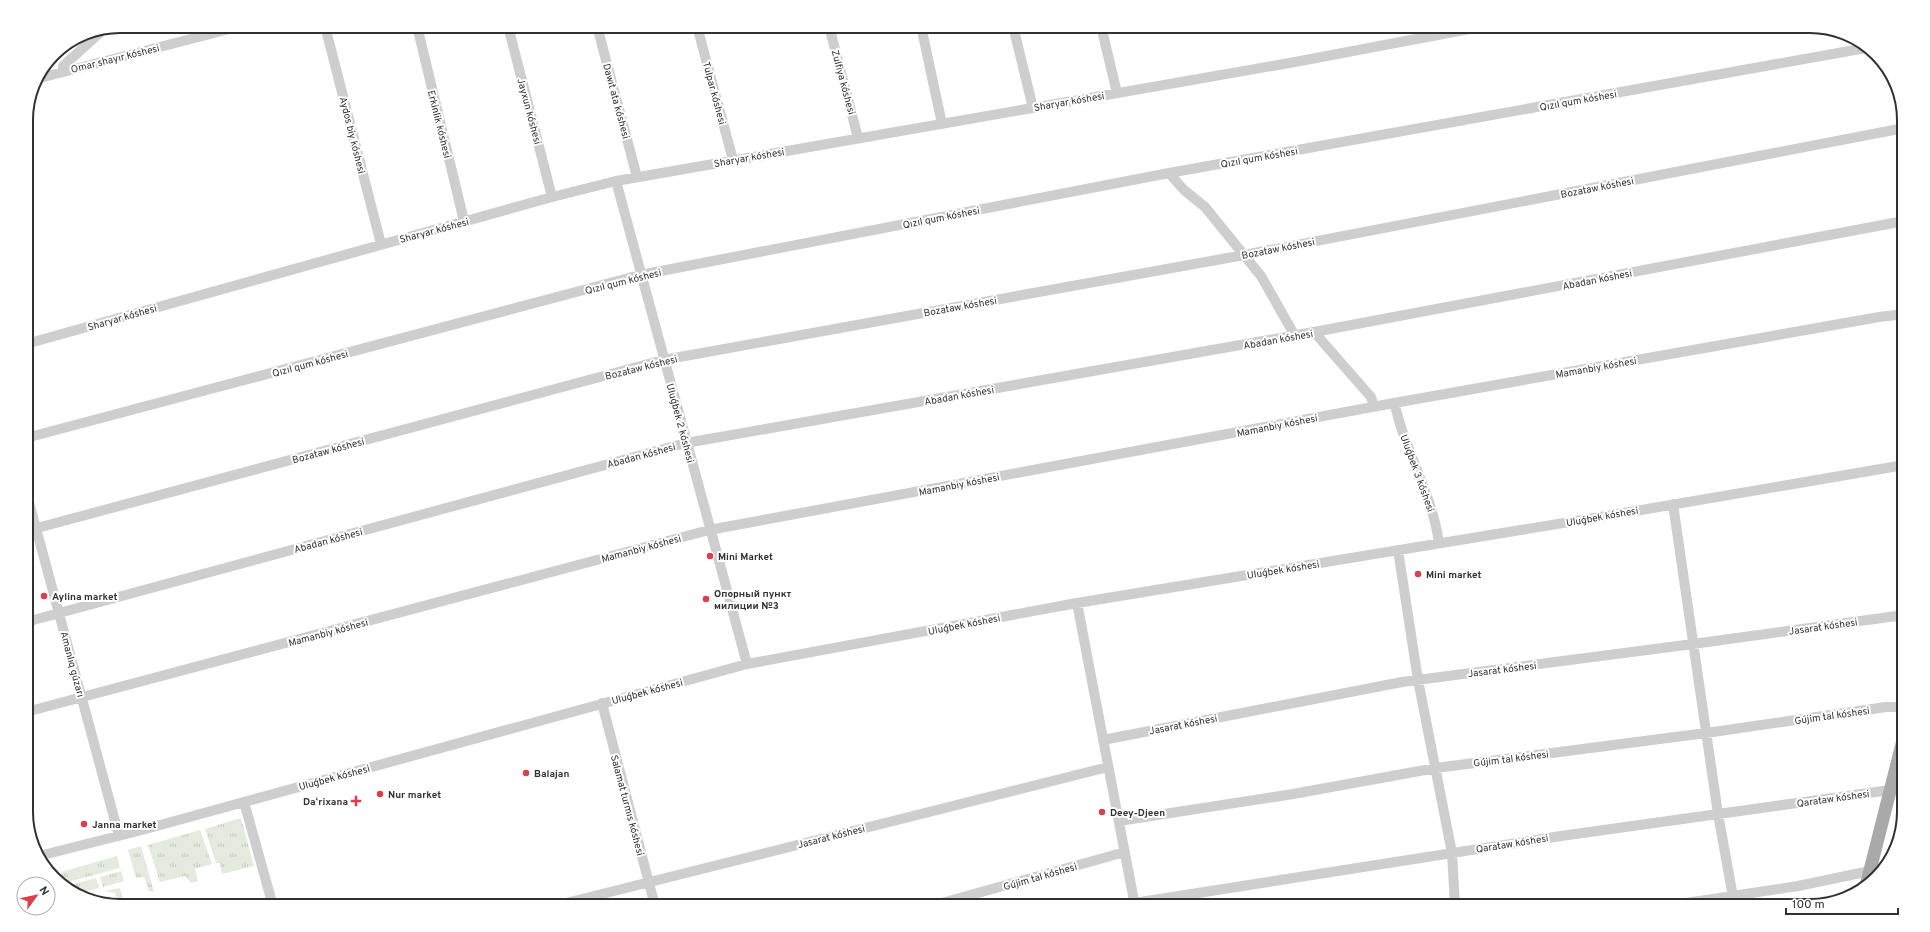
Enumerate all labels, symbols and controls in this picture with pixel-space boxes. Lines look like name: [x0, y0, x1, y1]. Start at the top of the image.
street label: Omar shayır kóshesi: [70, 42, 161, 77]
street label: Zulfiya kóshesi: [828, 48, 857, 116]
street label: Tulpar kóshesi: [699, 60, 728, 126]
street label: Dawıt ata kóshesi: [599, 62, 632, 141]
street label: Jayxun kóshesi: [513, 77, 544, 146]
street label: Qızıl qum kóshesi: [1539, 88, 1618, 115]
street label: Erkinlik kóshesi: [424, 89, 453, 160]
street label: Sharyar kóshesi: [1033, 90, 1106, 115]
street label: Aydos biy kóshesi: [336, 95, 367, 175]
street label: Qızıl qum kóshesi: [1220, 145, 1299, 172]
street label: Sharyar kóshesi: [713, 146, 786, 171]
street label: Bozataw kóshesi: [1560, 175, 1635, 202]
street label: Qızıl qum kóshesi: [902, 205, 981, 232]
street label: Sharyar kóshesi: [398, 216, 471, 247]
street label: Bozataw kóshesi: [1241, 236, 1316, 263]
street label: Qızıl qum kóshesi: [584, 267, 663, 298]
street label: Abadan kóshesi: [1561, 267, 1633, 294]
street label: Bozataw kóshesi: [923, 295, 998, 320]
street label: Sharyar kóshesi: [86, 302, 158, 335]
street label: Abadan kóshesi: [1242, 328, 1314, 353]
street label: Qızıl qum kóshesi: [271, 348, 350, 381]
street label: Bozataw kóshesi: [604, 353, 679, 384]
street label: Mamanbiy kóshesi: [1555, 355, 1638, 382]
street label: Uluǵbek 2 kóshesi: [663, 382, 696, 464]
street label: Abadan kóshesi: [923, 384, 995, 409]
street label: Mamanbiy kóshesi: [1236, 412, 1319, 441]
street label: Uluǵbek 3 kóshesi: [1397, 433, 1437, 514]
street label: Bozataw kóshesi: [291, 436, 366, 467]
street label: Abadan kóshesi: [606, 441, 677, 472]
street label: Mamanbiy kóshesi: [918, 471, 1001, 500]
street label: Uluǵbek kóshesi: [1565, 505, 1639, 530]
street label: Abadan kóshesi: [293, 526, 364, 557]
street label: Mamanbiy kóshesi: [600, 533, 683, 566]
marker: Mini Market: [705, 551, 715, 561]
place label: Mini Market: [718, 551, 773, 564]
street label: Uluǵbek kóshesi: [1246, 558, 1320, 583]
marker: Mini market: [1413, 569, 1423, 579]
place label: Mini market: [1426, 569, 1482, 582]
place label: Опорный пункт милиции №3: [714, 588, 792, 613]
marker: Aylina market: [39, 591, 49, 601]
place label: Aylina market: [52, 591, 117, 604]
marker: Опорный пункт милиции №3: [701, 594, 711, 604]
street label: Uluǵbek kóshesi: [927, 612, 1001, 639]
street label: Jasarat kóshesi: [1788, 616, 1858, 639]
street label: Mamanbiy kóshesi: [287, 617, 370, 650]
street label: Amanlıq gúzarı: [57, 630, 87, 699]
street label: Jasarat kóshesi: [1467, 660, 1537, 681]
street label: Uluǵbek kóshesi: [610, 677, 684, 708]
street label: Gújim tal kóshesi: [1794, 705, 1871, 728]
street label: Jasarat kóshesi: [1148, 712, 1218, 738]
street label: Gújim tal kóshesi: [1473, 748, 1550, 771]
street label: Salamat turmıs kóshesi: [607, 754, 646, 857]
street label: Uluǵbek kóshesi: [297, 763, 371, 794]
marker: Balajan: [521, 768, 531, 778]
place label: Balajan: [534, 768, 569, 781]
street label: Qarataw kóshesi: [1796, 788, 1870, 811]
marker: Nur market: [375, 789, 385, 799]
place label: Nur market: [388, 789, 441, 802]
place label: Daʻrixana: [303, 796, 348, 809]
marker: Daʻrixana: [351, 796, 361, 806]
marker: Deey-Djeen: [1097, 807, 1107, 817]
place label: Deey-Djeen: [1110, 807, 1165, 820]
marker: Janna market: [79, 819, 89, 829]
place label: Janna market: [92, 819, 157, 832]
street label: Jasarat kóshesi: [796, 823, 867, 852]
street label: Qarataw kóshesi: [1475, 832, 1549, 857]
street label: Gújim tal kóshesi: [1002, 861, 1079, 894]
north arrow: [16, 876, 56, 916]
text: N: [36, 884, 52, 898]
scale bar: [1786, 890, 1898, 916]
text: 100 m: [1792, 897, 1825, 913]

